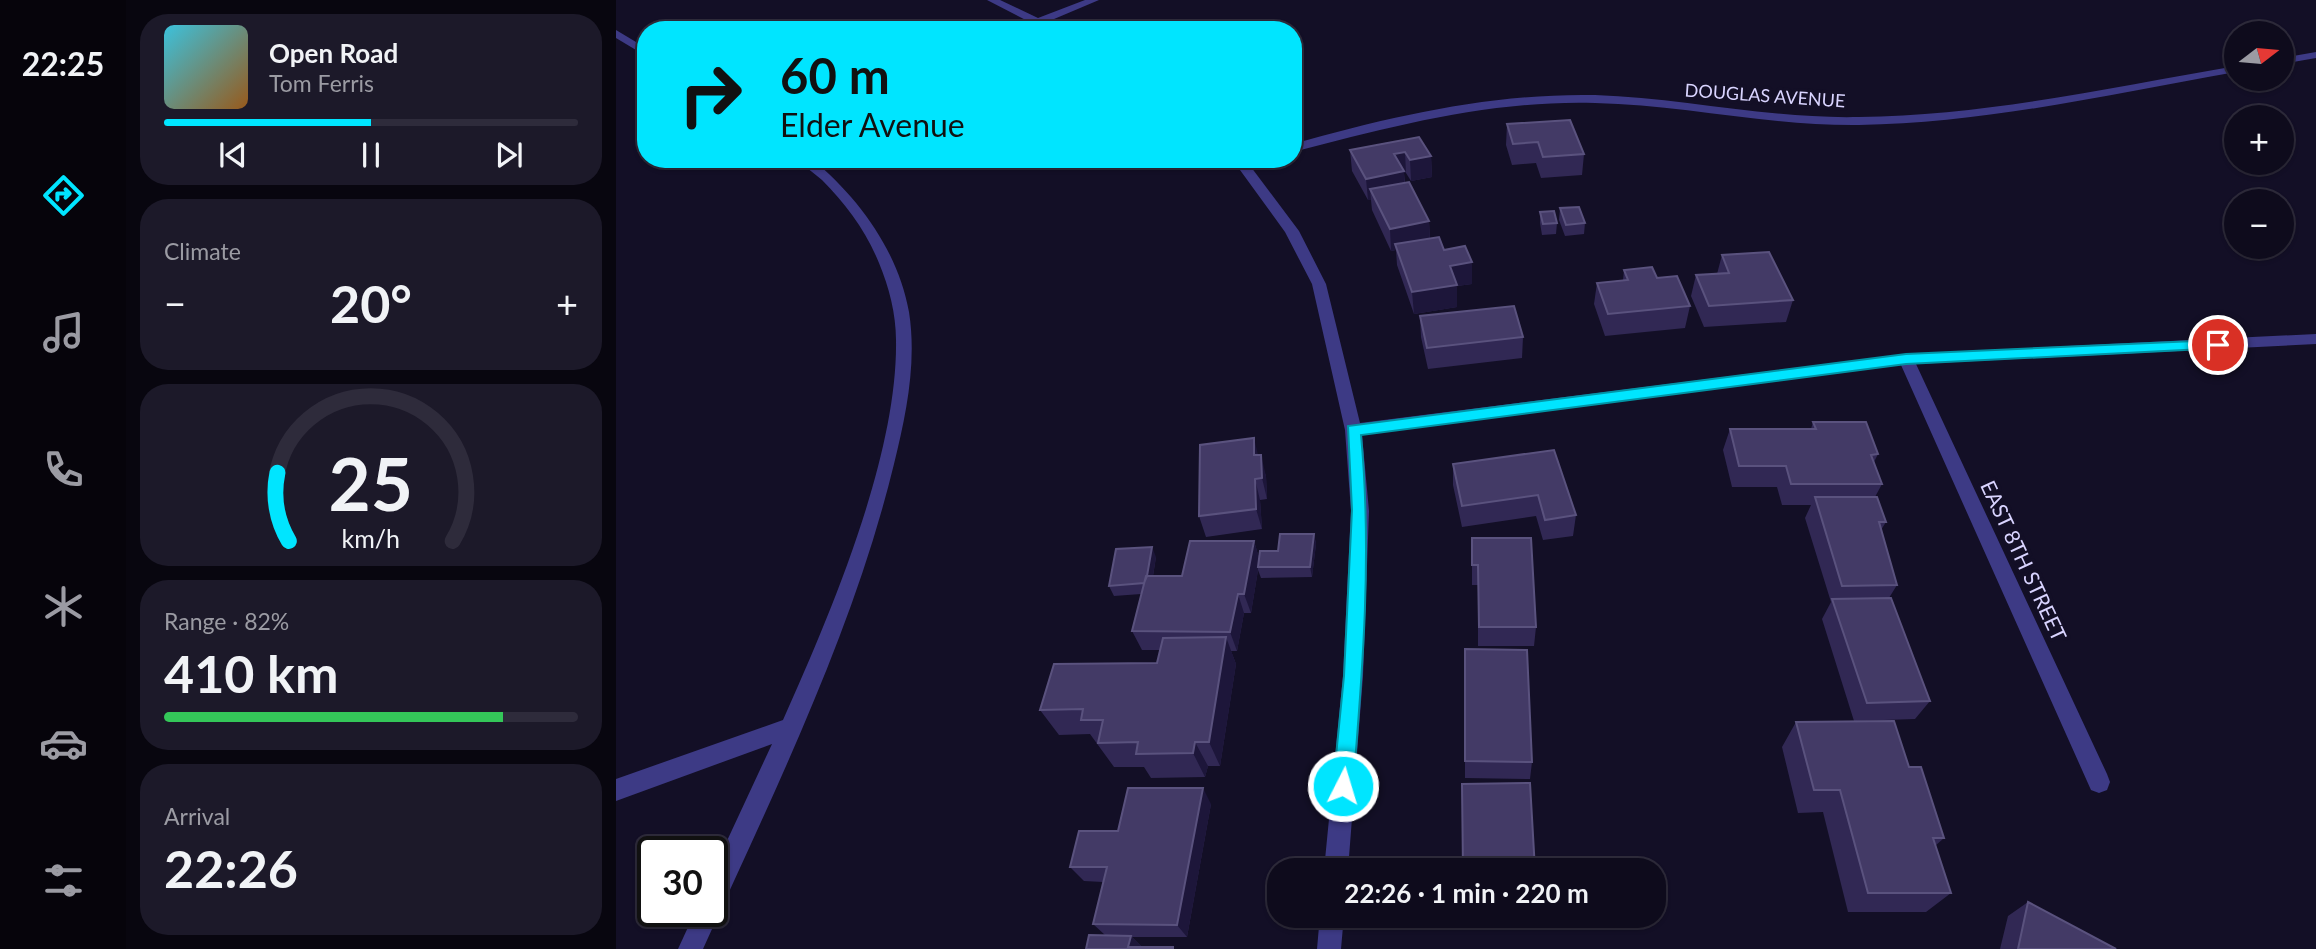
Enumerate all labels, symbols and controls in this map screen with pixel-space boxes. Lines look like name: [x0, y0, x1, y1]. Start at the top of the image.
north arrow: [2224, 21, 2294, 91]
map controls: [2224, 21, 2294, 259]
text: Open Road: [269, 37, 398, 69]
text: 22:25: [22, 44, 104, 83]
text: 60 m: [780, 46, 890, 104]
icon: right: [665, 49, 756, 140]
text: Tom Ferris: [269, 69, 374, 97]
street label: DOUGLAS AVENUE: [1684, 78, 1846, 112]
text: Elder Avenue: [780, 105, 965, 144]
button: +: [2224, 105, 2294, 175]
icon: previous: [214, 136, 252, 174]
icon: pause: [352, 136, 390, 174]
icon: next: [490, 136, 528, 174]
icon: directions: [39, 171, 88, 220]
button: −: [2224, 189, 2294, 259]
text: Climate: [164, 237, 241, 265]
text: 20°: [330, 272, 412, 334]
text: −: [164, 280, 186, 326]
text: +: [556, 280, 578, 326]
icon: music: [39, 308, 88, 357]
pin: [2188, 315, 2248, 375]
icon: arrive: [2199, 326, 2237, 364]
text: 25: [329, 439, 413, 527]
icon: phone: [39, 445, 88, 494]
street label: EAST 8TH STREET: [1976, 476, 2073, 645]
text: km/h: [342, 522, 400, 552]
icon: climate: [39, 582, 88, 631]
text: Range · 82%: [164, 607, 289, 635]
text: 410 km: [164, 642, 338, 704]
icon: car: [39, 719, 88, 768]
position arrow: [1306, 749, 1380, 823]
text: Arrival: [164, 802, 230, 830]
speed limit sign: 30: [637, 836, 728, 927]
text: 22:26: [164, 837, 298, 899]
icon: filters: [39, 856, 88, 905]
text: 22:26 · 1 min · 220 m: [1344, 877, 1589, 909]

